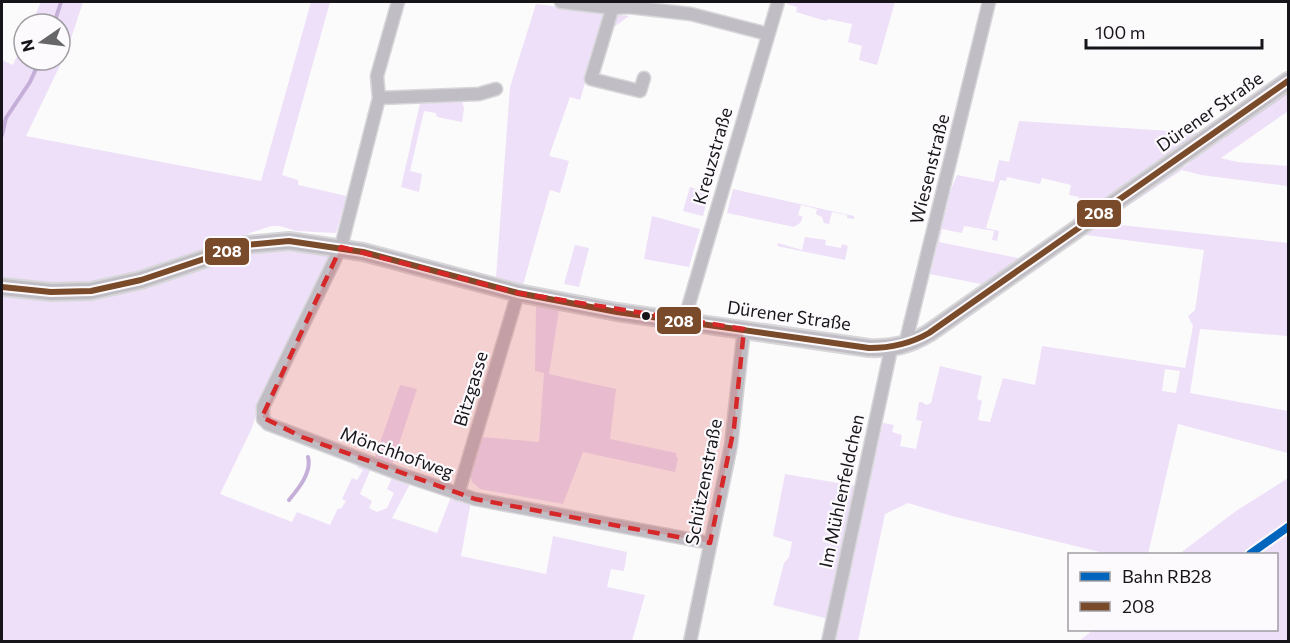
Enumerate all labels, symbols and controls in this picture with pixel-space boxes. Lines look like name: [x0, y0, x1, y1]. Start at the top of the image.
north arrow: [12, 12, 72, 72]
scale bar: [1086, 12, 1262, 50]
text: 100 m: [1095, 21, 1145, 43]
text: N: [16, 38, 38, 54]
street label: Dürener Straße: [1152, 66, 1267, 156]
street label: Kreuzstraße: [688, 105, 736, 207]
street label: Wiesenstraße: [905, 111, 953, 226]
line badge: 208: [1076, 199, 1122, 228]
text: 208: [1084, 203, 1114, 222]
line badge: 208: [204, 237, 250, 266]
text: 208: [212, 241, 242, 260]
street label: Dürener Straße: [726, 295, 852, 335]
line badge: 208: [656, 306, 702, 335]
unlabelled marker: [640, 310, 652, 322]
text: 208: [664, 311, 694, 330]
street label: Bitzgasse: [448, 348, 492, 429]
street label: Im Mühlenfeldchen: [814, 412, 868, 570]
street label: Schützenstraße: [680, 417, 726, 547]
street label: Mönchhofweg: [338, 421, 457, 483]
legend: [1068, 553, 1278, 631]
text: Bahn RB28: [1122, 565, 1212, 587]
text: 208: [1122, 595, 1155, 617]

